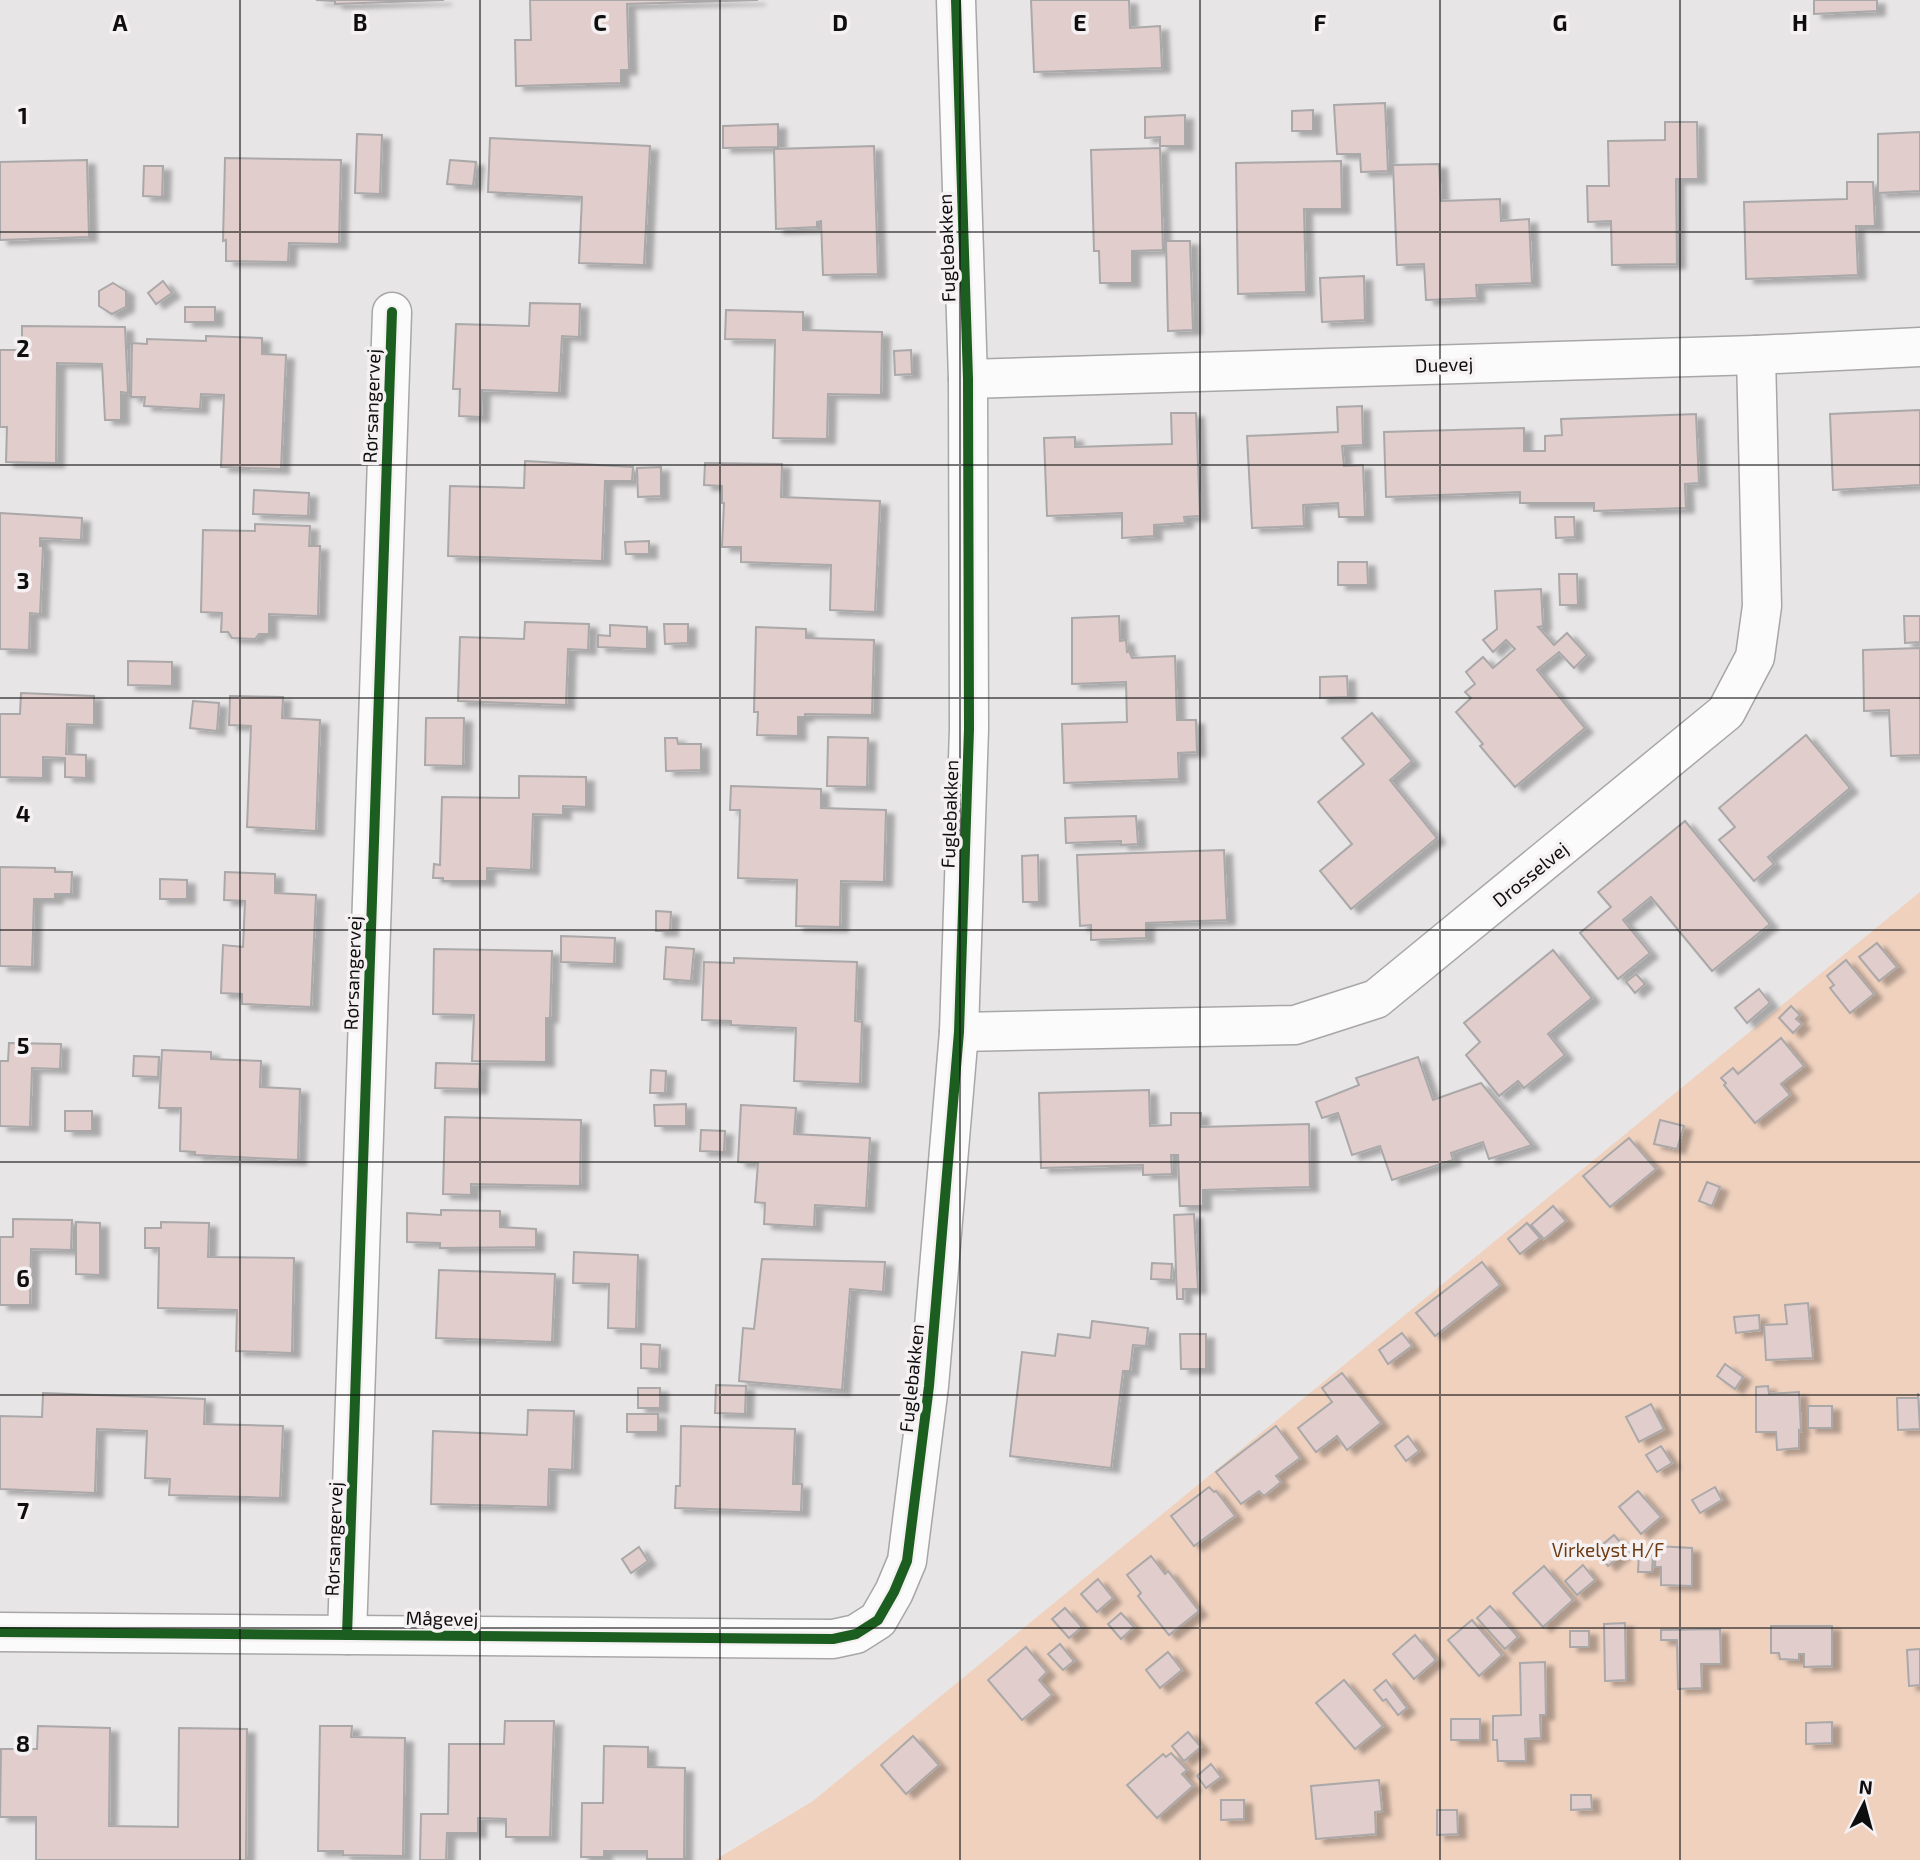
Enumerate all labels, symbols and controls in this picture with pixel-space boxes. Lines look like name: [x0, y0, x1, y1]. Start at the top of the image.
text: A: [112, 8, 128, 36]
text: B: [353, 8, 367, 36]
text: C: [593, 8, 607, 36]
text: D: [832, 8, 848, 36]
text: E: [1073, 8, 1087, 36]
text: F: [1314, 8, 1327, 36]
text: G: [1553, 8, 1567, 36]
text: H: [1792, 8, 1808, 36]
text: 1: [18, 101, 28, 129]
street label: Fuglebakken: [933, 193, 959, 303]
text: 2: [16, 334, 30, 362]
street label: Rørsangervej: [358, 348, 384, 464]
street label: Duevej: [1414, 351, 1474, 377]
text: 3: [16, 566, 30, 594]
street label: Fuglebakken: [936, 759, 962, 869]
text: 4: [16, 799, 30, 827]
street label: Drosselvej: [1488, 837, 1572, 911]
street label: Rørsangervej: [339, 915, 365, 1031]
text: 5: [17, 1031, 29, 1059]
text: 6: [16, 1264, 30, 1292]
street label: Fuglebakken: [894, 1323, 928, 1433]
street label: Rørsangervej: [320, 1481, 346, 1597]
text: 7: [17, 1496, 29, 1524]
park label: Virkelyst H/F: [1552, 1538, 1664, 1561]
street label: Mågevej: [405, 1606, 479, 1630]
text: 8: [16, 1729, 30, 1757]
north arrow: [1829, 1769, 1899, 1839]
text: N: [1858, 1774, 1874, 1799]

